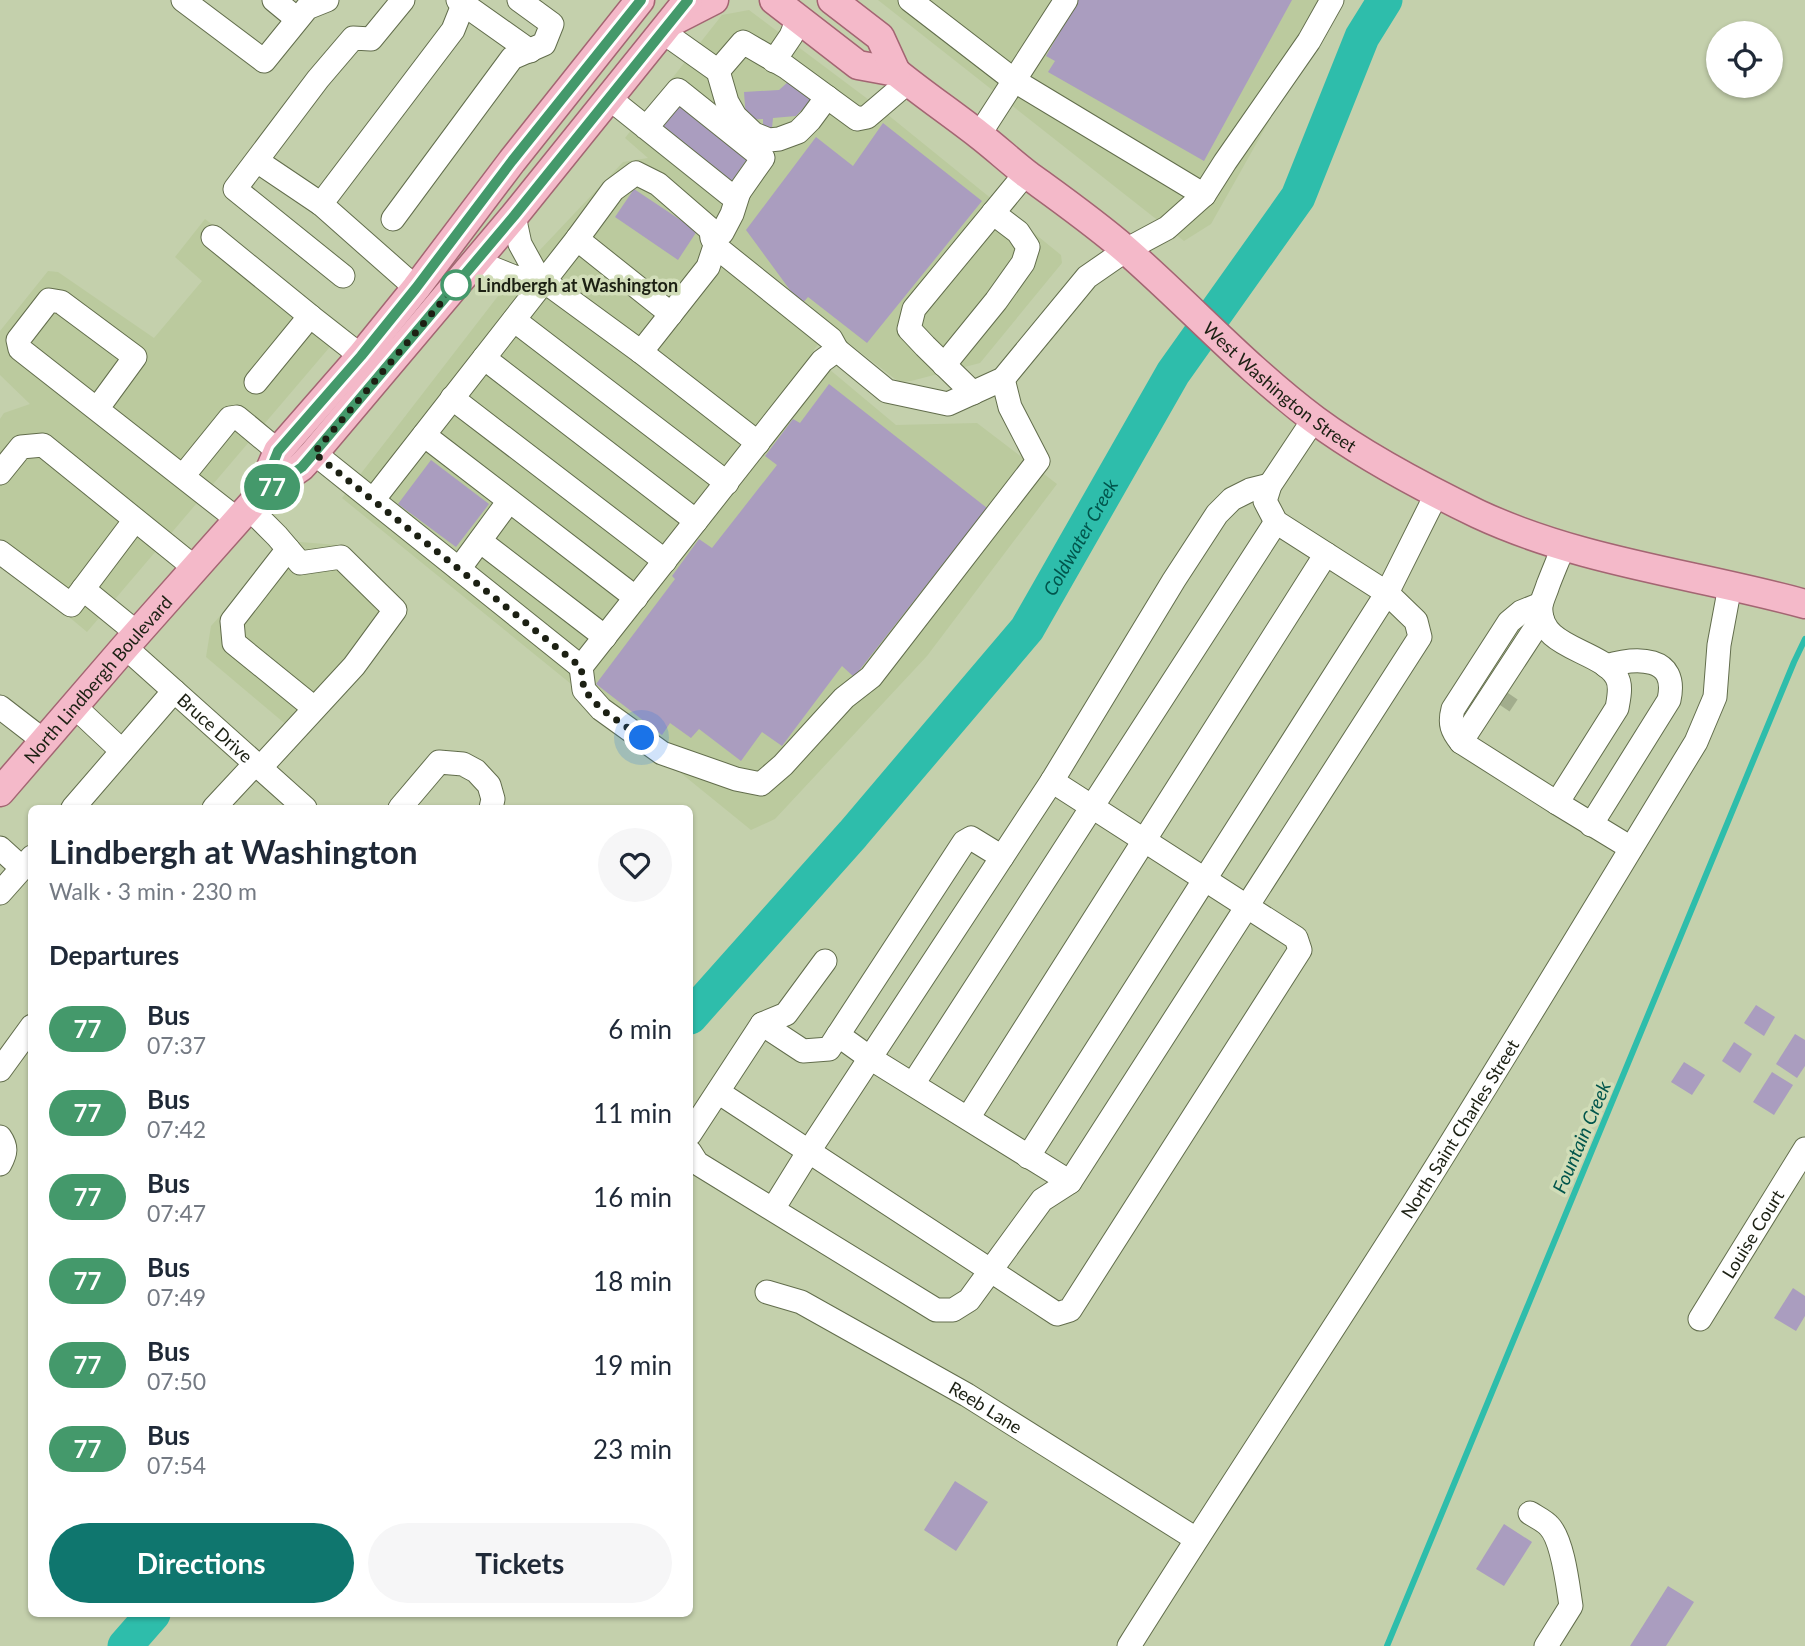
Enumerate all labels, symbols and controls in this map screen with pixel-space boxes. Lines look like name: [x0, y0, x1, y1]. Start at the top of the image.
map controls: [1706, 21, 1783, 98]
button: locate: [1706, 21, 1783, 98]
marker: Lindbergh at Washington: [441, 270, 471, 300]
place label: Lindbergh at Washington: [477, 274, 678, 296]
street label: West Washington Street: [1199, 317, 1361, 457]
line badge: 77: [240, 464, 304, 510]
text: 77: [258, 472, 286, 501]
water label: Coldwater Creek: [1037, 474, 1122, 599]
street label: North Lindbergh Boulevard: [19, 591, 176, 768]
street label: Bruce Drive: [173, 688, 257, 767]
your location: [624, 720, 659, 755]
button: heart: [598, 828, 672, 902]
text: Lindbergh at Washington: [49, 831, 418, 871]
text: Walk · 3 min · 230 m: [49, 877, 257, 905]
text: Departures: [49, 939, 179, 971]
text: Bus: [147, 999, 190, 1031]
text: 6 min: [608, 1013, 672, 1045]
text: 77: [74, 1014, 101, 1043]
text: 07:37: [147, 1031, 206, 1059]
street label: North Saint Charles Street: [1396, 1035, 1524, 1222]
water label: Fountain Creek: [1547, 1077, 1615, 1196]
text: Bus: [147, 1083, 190, 1115]
text: 11 min: [593, 1097, 672, 1129]
text: 77: [74, 1098, 101, 1127]
text: 07:42: [147, 1115, 206, 1143]
text: Bus: [147, 1167, 190, 1199]
text: 16 min: [593, 1181, 672, 1213]
text: 77: [74, 1182, 101, 1211]
street label: Louise Court: [1717, 1185, 1789, 1282]
text: 07:47: [147, 1199, 206, 1227]
text: Bus: [147, 1251, 190, 1283]
text: 18 min: [593, 1265, 672, 1297]
text: 77: [74, 1266, 101, 1295]
text: 07:49: [147, 1283, 206, 1311]
text: Bus: [147, 1335, 190, 1367]
text: 19 min: [593, 1349, 672, 1381]
text: 77: [74, 1350, 101, 1379]
text: 07:50: [147, 1367, 206, 1395]
street label: Reeb Lane: [945, 1376, 1027, 1438]
text: Bus: [147, 1419, 190, 1451]
text: 23 min: [593, 1433, 672, 1465]
text: 77: [74, 1434, 101, 1463]
text: 07:54: [147, 1451, 206, 1479]
button: Directions: [49, 1523, 354, 1603]
button: Tickets: [368, 1523, 672, 1603]

